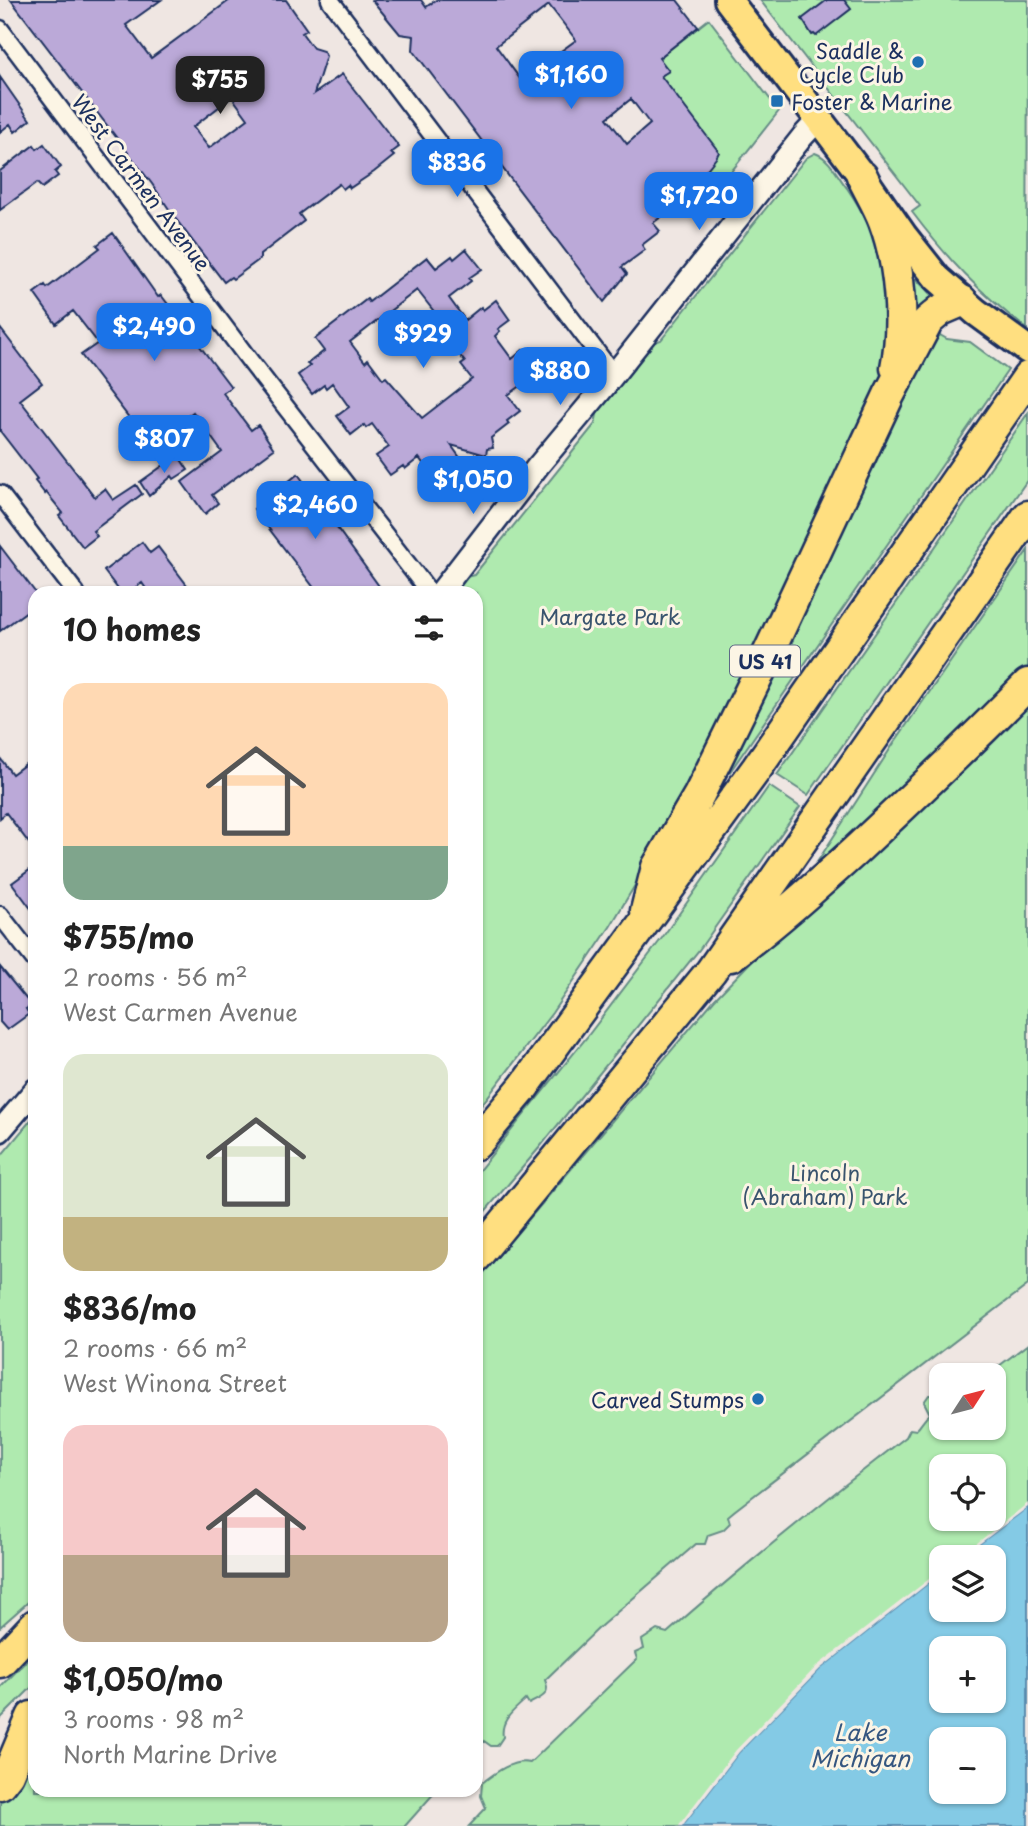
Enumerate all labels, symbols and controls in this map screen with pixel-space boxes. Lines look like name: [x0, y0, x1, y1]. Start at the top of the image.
place label: Saddle & Cycle Club: [799, 34, 904, 90]
pin: $1,160: [514, 52, 628, 111]
marker: Saddle & Cycle Club: [910, 54, 926, 70]
text: $1,160: [535, 56, 607, 91]
pin: $755: [179, 57, 261, 116]
text: $755: [192, 61, 248, 96]
place label: Foster & Marine: [791, 85, 953, 117]
street label: West Carmen Avenue: [65, 87, 219, 277]
marker: Foster & Marine: [769, 93, 785, 109]
pin: $836: [416, 140, 498, 199]
text: $836: [428, 144, 486, 179]
pin: $1,720: [642, 173, 756, 232]
text: $1,720: [660, 177, 738, 212]
pin: $2,490: [97, 304, 211, 363]
text: $2,490: [112, 308, 196, 343]
pin: $929: [382, 310, 464, 370]
text: $929: [394, 315, 452, 350]
pin: $880: [519, 348, 601, 407]
text: $880: [530, 352, 590, 387]
pin: $807: [123, 416, 205, 475]
text: $807: [134, 420, 194, 455]
pin: $1,050: [416, 456, 530, 516]
text: $1,050: [433, 461, 513, 496]
pin: $2,460: [258, 482, 372, 541]
text: $2,460: [272, 486, 358, 521]
park label: Margate Park: [539, 600, 681, 632]
text: 10 homes: [63, 606, 201, 651]
icon: filters: [410, 609, 448, 647]
road number: US 41: [730, 646, 800, 676]
icon: home: [193, 728, 319, 854]
text: $755/mo: [63, 914, 194, 959]
text: 2 rooms · 56 m²: [63, 959, 248, 994]
text: West Carmen Avenue: [63, 994, 298, 1029]
icon: home: [193, 1099, 319, 1225]
park label: Lincoln (Abraham) Park: [742, 1156, 908, 1212]
text: $836/mo: [63, 1285, 196, 1330]
text: 2 rooms · 66 m²: [63, 1330, 247, 1365]
north arrow: [929, 1363, 1006, 1440]
map controls: [929, 1363, 1006, 1804]
text: West Winona Street: [63, 1365, 287, 1400]
place label: Carved Stumps: [591, 1383, 744, 1415]
marker: Carved Stumps: [750, 1391, 766, 1407]
button: locate: [929, 1454, 1006, 1531]
icon: home: [193, 1470, 319, 1596]
button: layers: [929, 1545, 1006, 1622]
button: +: [929, 1636, 1006, 1713]
text: $1,050/mo: [63, 1656, 223, 1701]
text: 3 rooms · 98 m²: [63, 1701, 244, 1736]
water label: Lake Michigan: [810, 1714, 911, 1775]
button: −: [929, 1727, 1006, 1804]
text: North Marine Drive: [63, 1736, 277, 1771]

